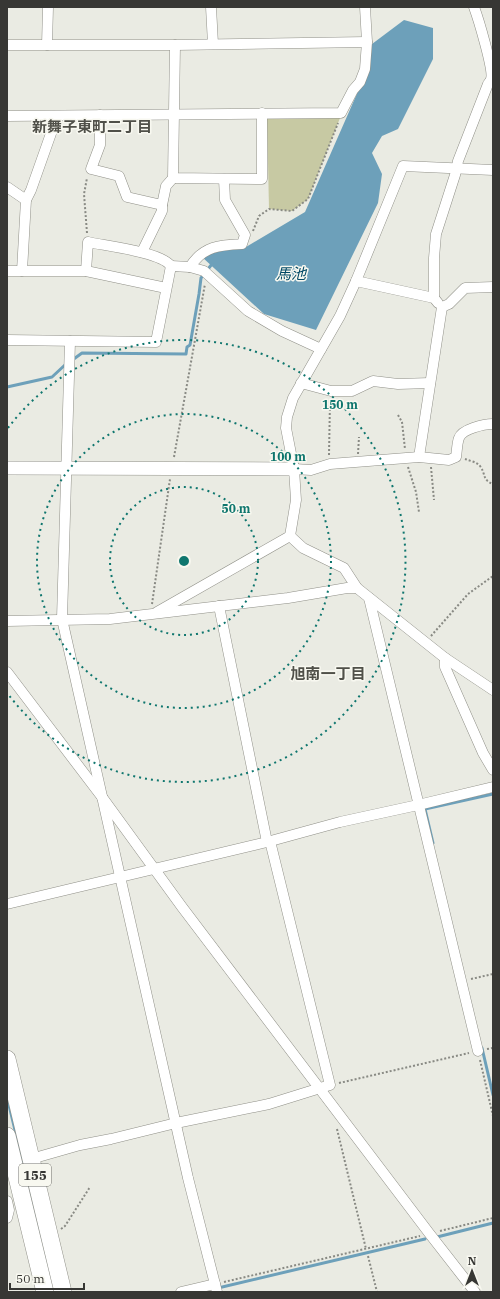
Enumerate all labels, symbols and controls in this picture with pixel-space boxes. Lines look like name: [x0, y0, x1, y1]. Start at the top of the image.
district label: 新舞子東町二丁目: [32, 117, 152, 136]
water label: 馬池: [276, 264, 308, 283]
text: 150 m: [322, 397, 358, 412]
text: 100 m: [270, 449, 306, 464]
text: 50 m: [222, 501, 251, 516]
centre of rings: [177, 554, 191, 568]
district label: 旭南一丁目: [290, 664, 366, 683]
road number: 155: [19, 1164, 51, 1186]
north arrow: [452, 1251, 492, 1291]
text: N: [468, 1254, 477, 1268]
scale bar: [10, 1265, 84, 1291]
text: 50 m: [16, 1271, 45, 1286]

